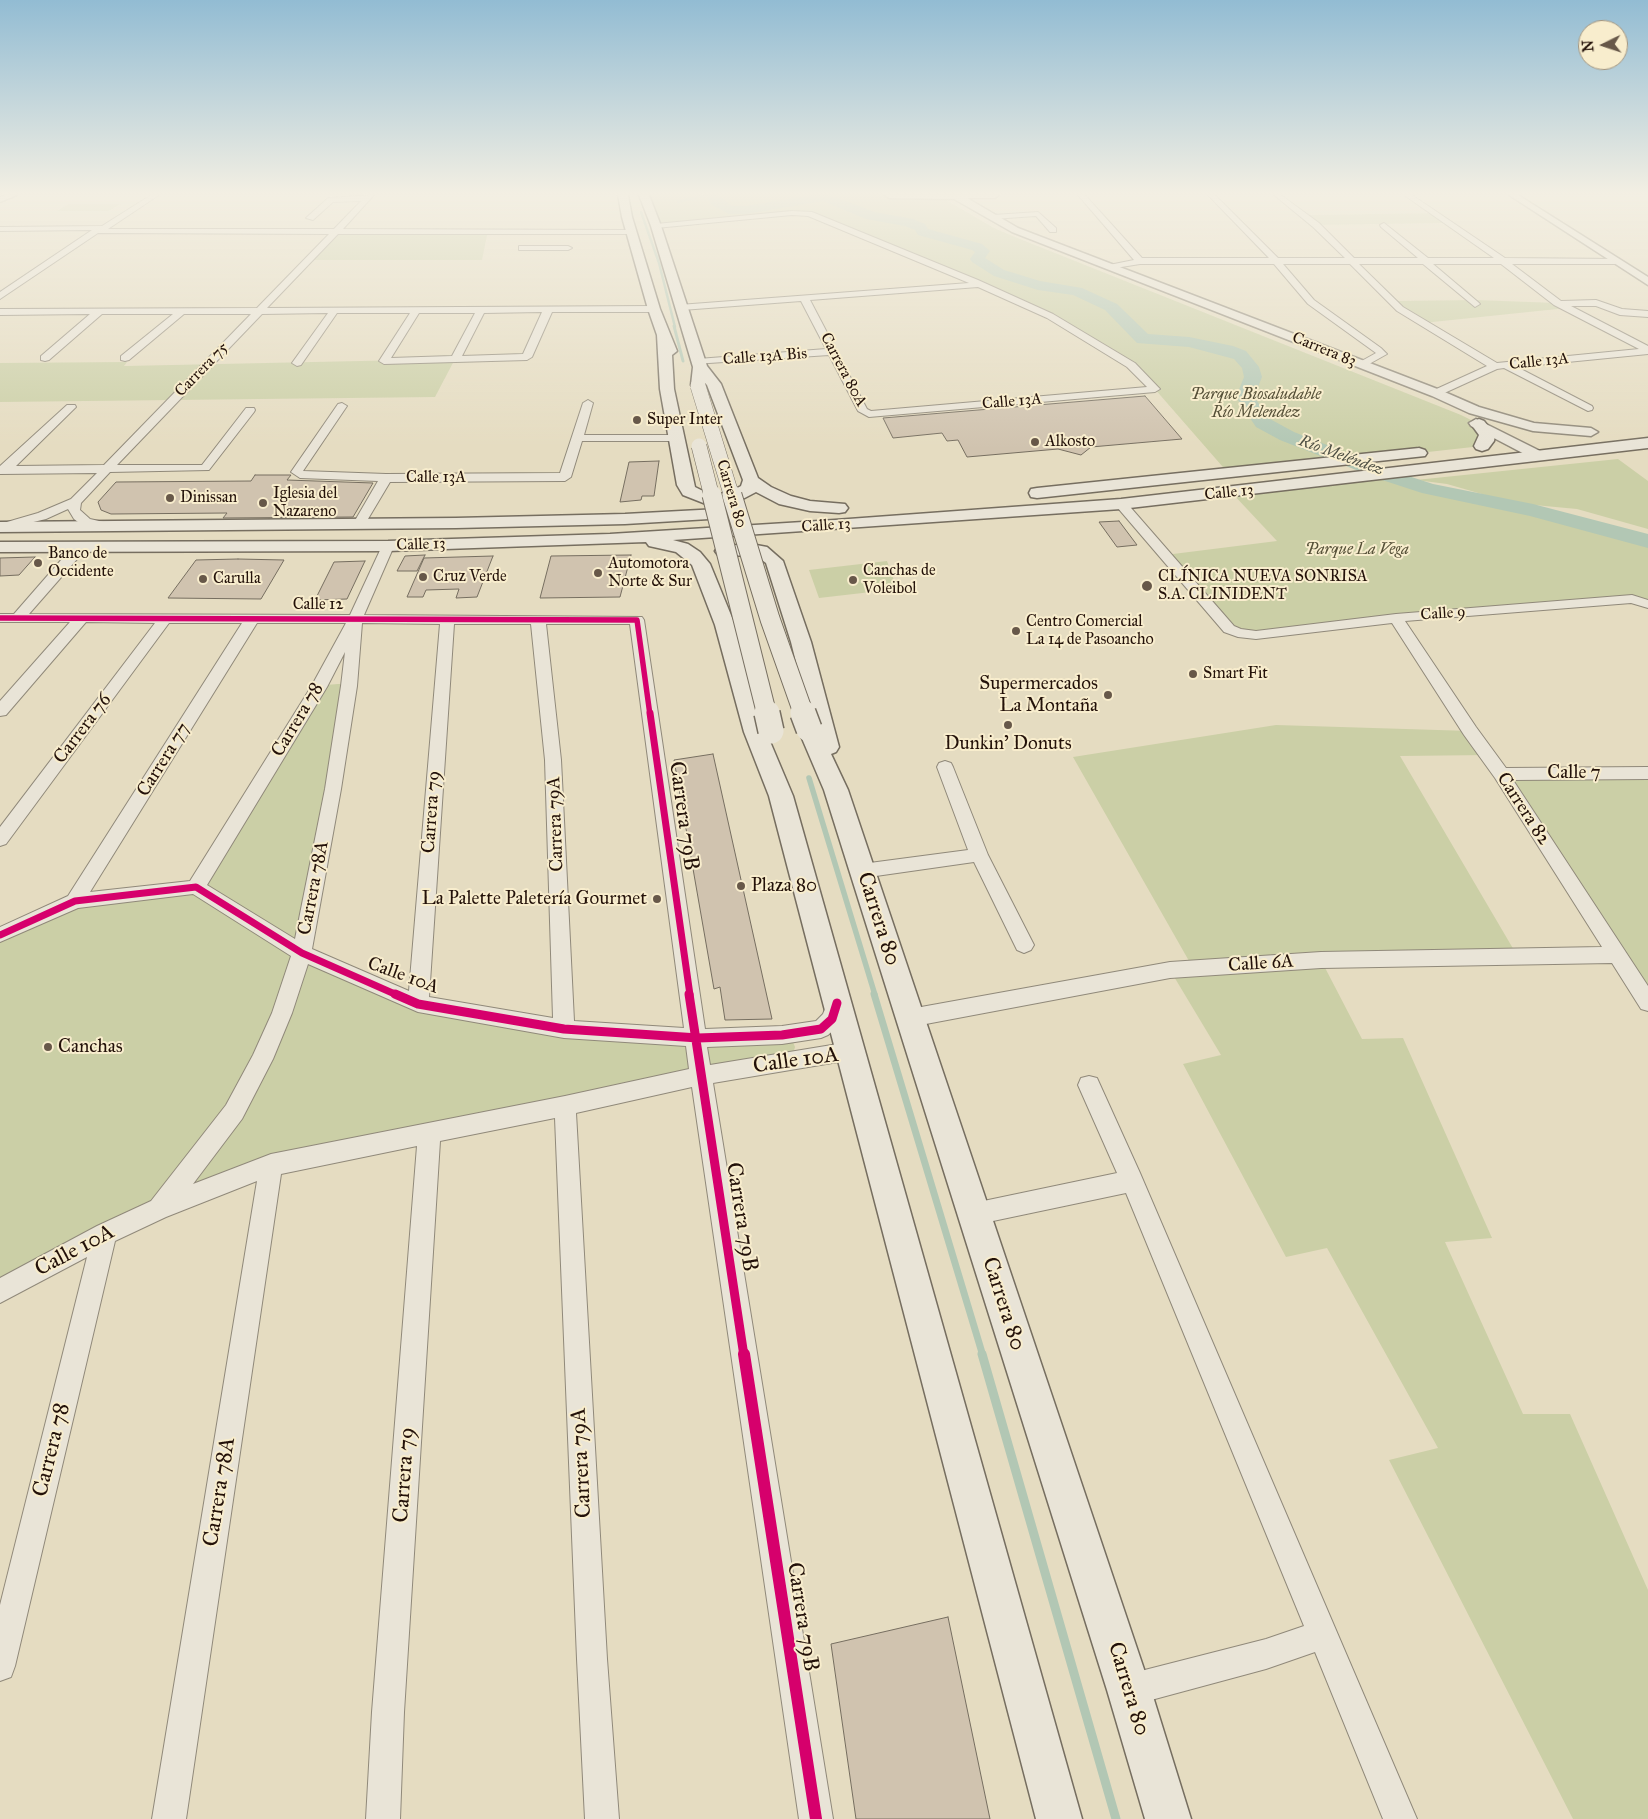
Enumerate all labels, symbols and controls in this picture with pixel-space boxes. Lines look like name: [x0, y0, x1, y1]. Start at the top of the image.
north arrow: [1578, 20, 1628, 70]
text: N: [1580, 39, 1597, 53]
street label: Carrera 83: [1289, 328, 1359, 372]
street label: Carrera 80A: [816, 330, 870, 410]
street label: Carrera 75: [171, 339, 233, 401]
street label: Calle 13A Bis: [722, 344, 808, 370]
street label: Calle 13A: [1508, 349, 1570, 375]
park label: Parque Biosaludable Río Melendez: [1191, 385, 1321, 423]
street label: Calle 13A: [981, 390, 1043, 414]
place label: Super Inter: [647, 410, 723, 430]
marker: Super Inter: [631, 414, 643, 426]
place label: Alkosto: [1045, 432, 1095, 452]
water label: Río Meléndez: [1296, 432, 1386, 480]
marker: Alkosto: [1029, 436, 1041, 448]
street label: Carrera 80: [712, 458, 750, 530]
street label: Calle 13A: [406, 468, 466, 488]
street label: Calle 13: [1204, 481, 1254, 505]
place label: Iglesia del Nazareno: [273, 484, 338, 522]
place label: Dinissan: [180, 488, 237, 508]
marker: Dinissan: [164, 492, 176, 504]
marker: Iglesia del Nazareno: [257, 497, 269, 509]
street label: Calle 13: [801, 515, 851, 537]
street label: Calle 13: [396, 535, 446, 555]
park label: Parque La Vega: [1305, 540, 1409, 560]
place label: Banco de Occidente: [48, 544, 114, 582]
place label: Automotora Norte & Sur: [608, 554, 692, 592]
marker: Banco de Occidente: [32, 557, 44, 569]
place label: Canchas de Voleibol: [863, 561, 936, 599]
place label: Cruz Verde: [433, 567, 507, 587]
marker: Automotora Norte & Sur: [592, 567, 604, 579]
place label: CLÍNICA NUEVA SONRISA S.A. CLINIDENT: [1158, 567, 1368, 605]
place label: Carulla: [213, 569, 261, 589]
marker: Cruz Verde: [417, 571, 429, 583]
marker: Carulla: [197, 573, 209, 585]
marker: Canchas de Voleibol: [847, 574, 859, 586]
marker: CLÍNICA NUEVA SONRISA S.A. CLINIDENT: [1140, 579, 1154, 593]
street label: Calle 12: [293, 595, 343, 615]
street label: Calle 9: [1420, 603, 1466, 625]
place label: Centro Comercial La 14 de Pasoancho: [1026, 612, 1154, 650]
marker: Centro Comercial La 14 de Pasoancho: [1010, 625, 1022, 637]
place label: Smart Fit: [1203, 664, 1268, 684]
marker: Smart Fit: [1187, 668, 1199, 680]
place label: Supermercados La Montaña: [979, 673, 1098, 717]
street label: Carrera 78: [267, 679, 329, 761]
street label: Carrera 76: [49, 689, 117, 769]
marker: Supermercados La Montaña: [1102, 689, 1114, 701]
street label: Carrera 77: [132, 719, 196, 801]
marker: Dunkin' Donuts: [1002, 719, 1014, 731]
place label: Dunkin' Donuts: [944, 733, 1072, 755]
street label: Carrera 79B: [662, 760, 704, 872]
street label: Calle 7: [1547, 762, 1601, 784]
street label: Carrera 82: [1491, 769, 1555, 849]
street label: Carrera 79: [418, 770, 446, 854]
street label: Carrera 79A: [543, 776, 569, 872]
street label: Carrera 78A: [294, 839, 334, 937]
street label: Carrera 80: [851, 869, 905, 969]
place label: Plaza 80: [751, 875, 817, 897]
marker: Plaza 80: [735, 880, 747, 892]
place label: La Palette Paletería Gourmet: [422, 888, 647, 910]
marker: La Palette Paletería Gourmet: [651, 893, 663, 905]
street label: Calle 6A: [1227, 950, 1295, 978]
street label: Calle 10A: [364, 953, 442, 999]
place label: Canchas: [58, 1036, 123, 1058]
marker: Canchas: [42, 1041, 54, 1053]
street label: Calle 10A: [751, 1042, 841, 1080]
street label: Carrera 79B: [719, 1161, 763, 1273]
street label: Calle 10A: [31, 1219, 119, 1283]
street label: Carrera 80: [976, 1254, 1030, 1354]
street label: Carrera 78: [28, 1400, 76, 1500]
street label: Carrera 79A: [566, 1407, 598, 1519]
street label: Carrera 79: [388, 1426, 422, 1524]
street label: Carrera 78A: [198, 1435, 242, 1549]
street label: Carrera 79B: [780, 1561, 824, 1673]
street label: Carrera 80: [1101, 1639, 1155, 1739]

